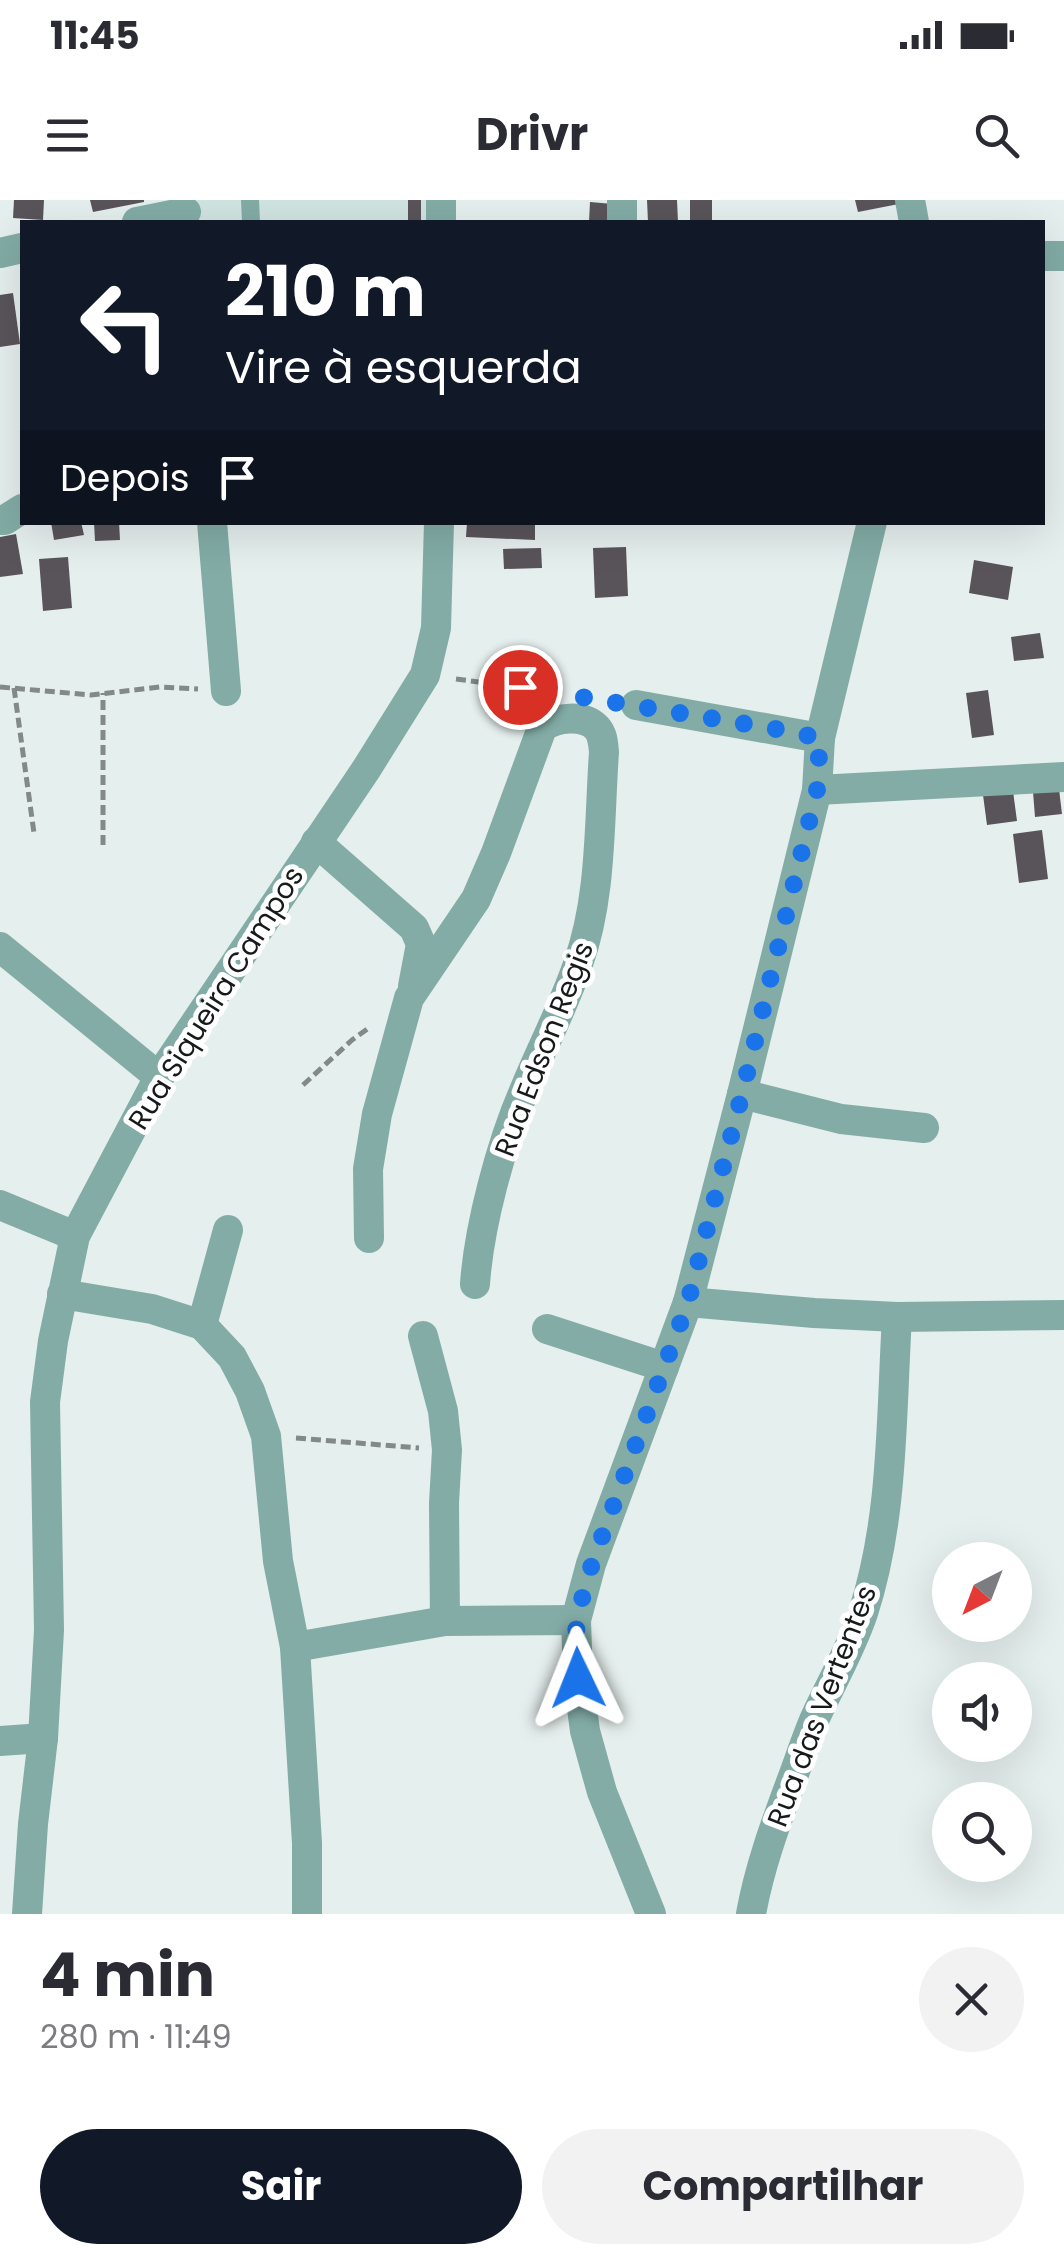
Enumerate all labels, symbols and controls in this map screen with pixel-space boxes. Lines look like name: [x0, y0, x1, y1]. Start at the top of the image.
text: 11:45: [50, 9, 140, 62]
text: Drivr: [476, 103, 588, 166]
icon: menu: [40, 108, 95, 163]
icon: search: [969, 108, 1024, 163]
text: 210 m: [225, 242, 426, 341]
icon: left: [60, 260, 190, 390]
text: Vire à esquerda: [225, 336, 582, 399]
icon: arrive: [210, 450, 265, 505]
text: Depois: [60, 451, 190, 504]
pin: [478, 645, 563, 730]
icon: arrive: [493, 660, 548, 715]
street label: Rua Siqueira Campos: [119, 859, 313, 1137]
street label: Rua Edson Regis: [485, 936, 603, 1162]
north arrow: [932, 1542, 1032, 1642]
map controls: [932, 1542, 1032, 1882]
street label: Rua das Vertentes: [758, 1580, 886, 1832]
position arrow: [526, 1626, 630, 1730]
button: sound: [932, 1662, 1032, 1762]
button: search: [932, 1782, 1032, 1882]
text: 4 min: [40, 1933, 215, 2017]
button: close: [919, 1947, 1024, 2052]
text: 280 m · 11:49: [40, 2014, 232, 2059]
button: Sair: [40, 2129, 522, 2244]
button: Compartilhar: [542, 2129, 1024, 2244]

